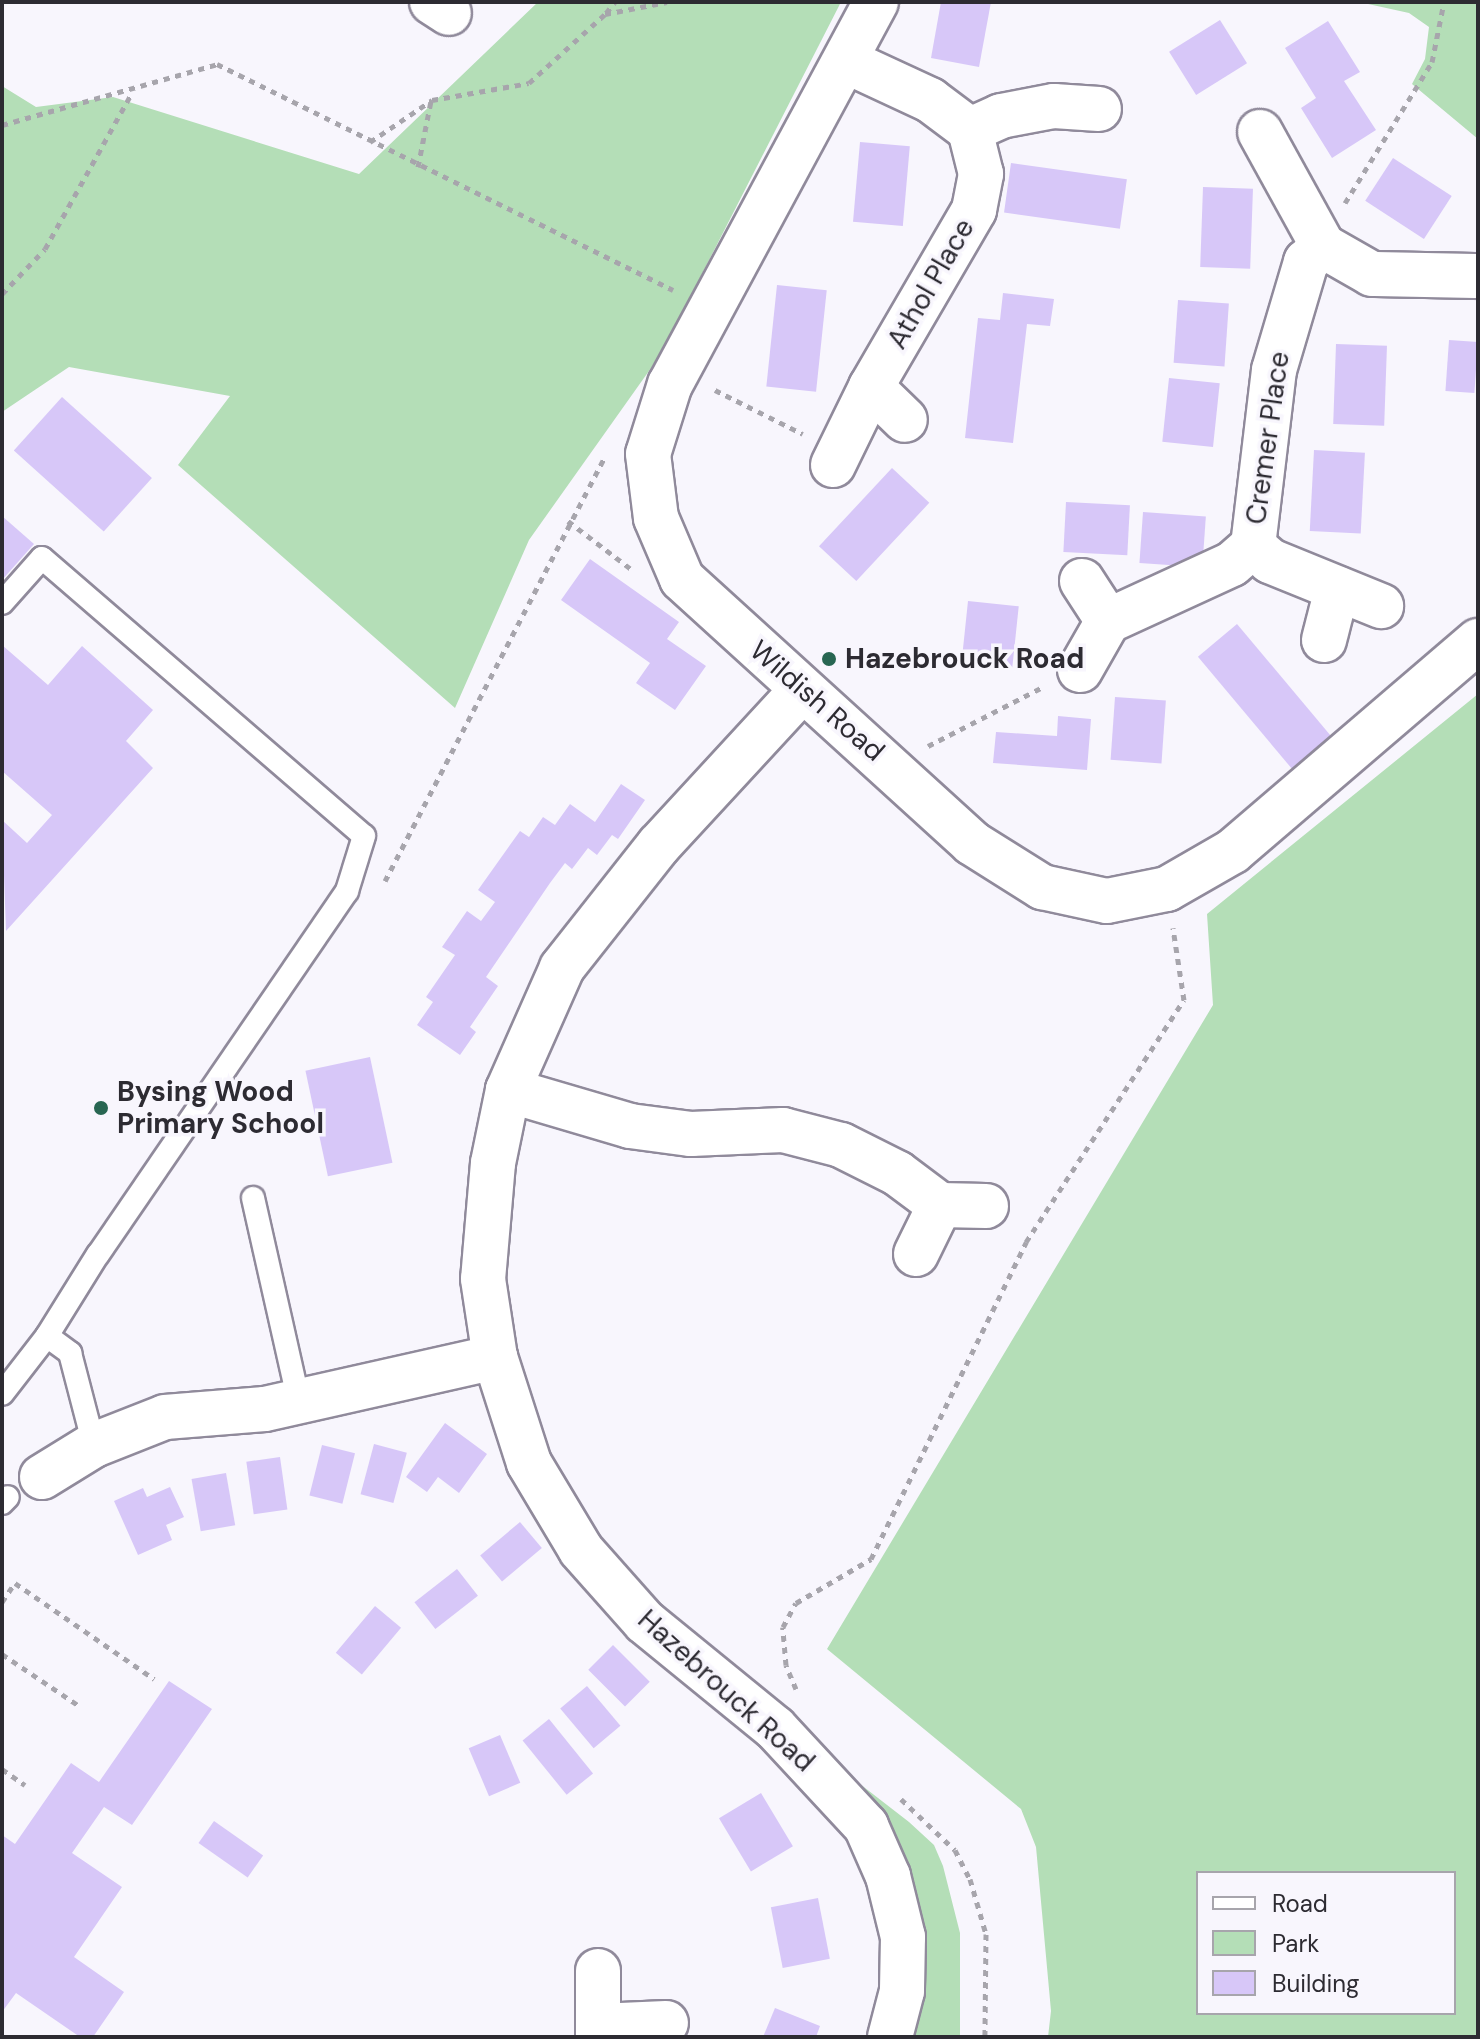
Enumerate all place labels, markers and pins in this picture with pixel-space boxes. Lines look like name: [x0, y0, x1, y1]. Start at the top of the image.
place label: Hazebrouck Road: [845, 642, 1084, 676]
marker: Hazebrouck Road: [820, 650, 838, 668]
place label: Bysing Wood Primary School: [117, 1075, 324, 1141]
marker: Bysing Wood Primary School: [92, 1099, 110, 1117]

